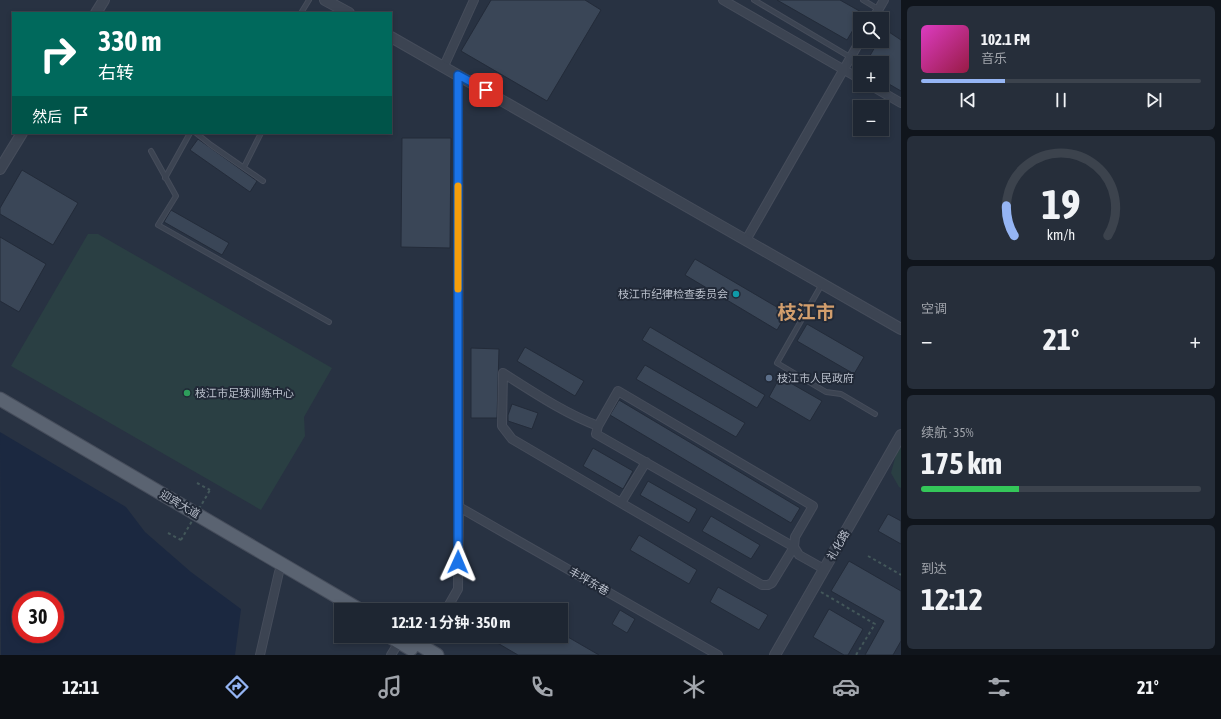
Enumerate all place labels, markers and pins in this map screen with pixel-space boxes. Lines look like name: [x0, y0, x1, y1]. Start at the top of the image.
pin: [469, 73, 503, 107]
place label: 枝江市纪律检查委员会: [618, 288, 728, 300]
marker: 枝江市纪律检查委员会: [731, 289, 741, 299]
place label: 枝江市人民政府: [777, 372, 854, 384]
marker: 枝江市人民政府: [764, 373, 774, 383]
place label: 枝江市足球训练中心: [195, 387, 294, 399]
marker: 枝江市足球训练中心: [182, 388, 192, 398]

